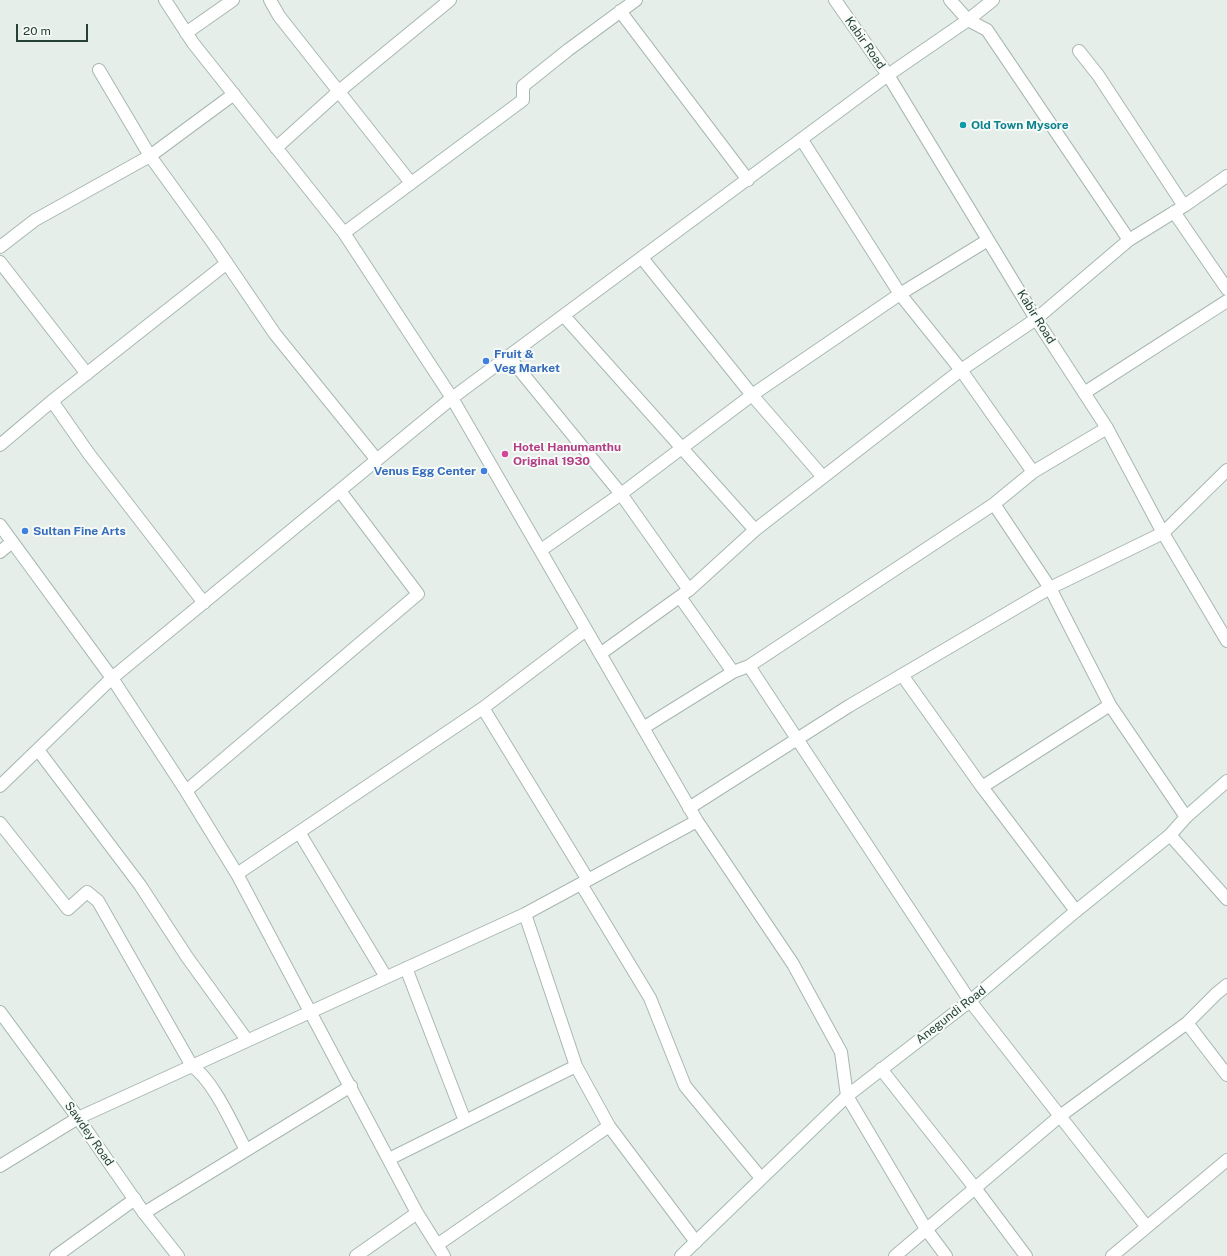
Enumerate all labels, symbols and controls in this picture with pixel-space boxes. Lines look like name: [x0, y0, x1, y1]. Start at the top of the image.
street label: Kabir Road: [842, 14, 888, 72]
scale bar: [18, 16, 90, 42]
text: 20 m: [23, 24, 51, 38]
place label: Old Town Mysore: [971, 118, 1069, 132]
marker: Old Town Mysore: [958, 120, 968, 130]
street label: Kabir Road: [1014, 287, 1058, 347]
place label: Fruit & Veg Market: [494, 347, 560, 375]
marker: Fruit & Veg Market: [481, 356, 491, 366]
place label: Hotel Hanumanthu Original 1930: [513, 440, 621, 468]
marker: Hotel Hanumanthu Original 1930: [500, 449, 510, 459]
place label: Venus Egg Center: [374, 464, 476, 478]
marker: Venus Egg Center: [479, 466, 489, 476]
place label: Sultan Fine Arts: [33, 524, 126, 538]
marker: Sultan Fine Arts: [20, 526, 30, 536]
street label: Anegundi Road: [913, 983, 989, 1047]
street label: Sawdey Road: [62, 1099, 116, 1169]

